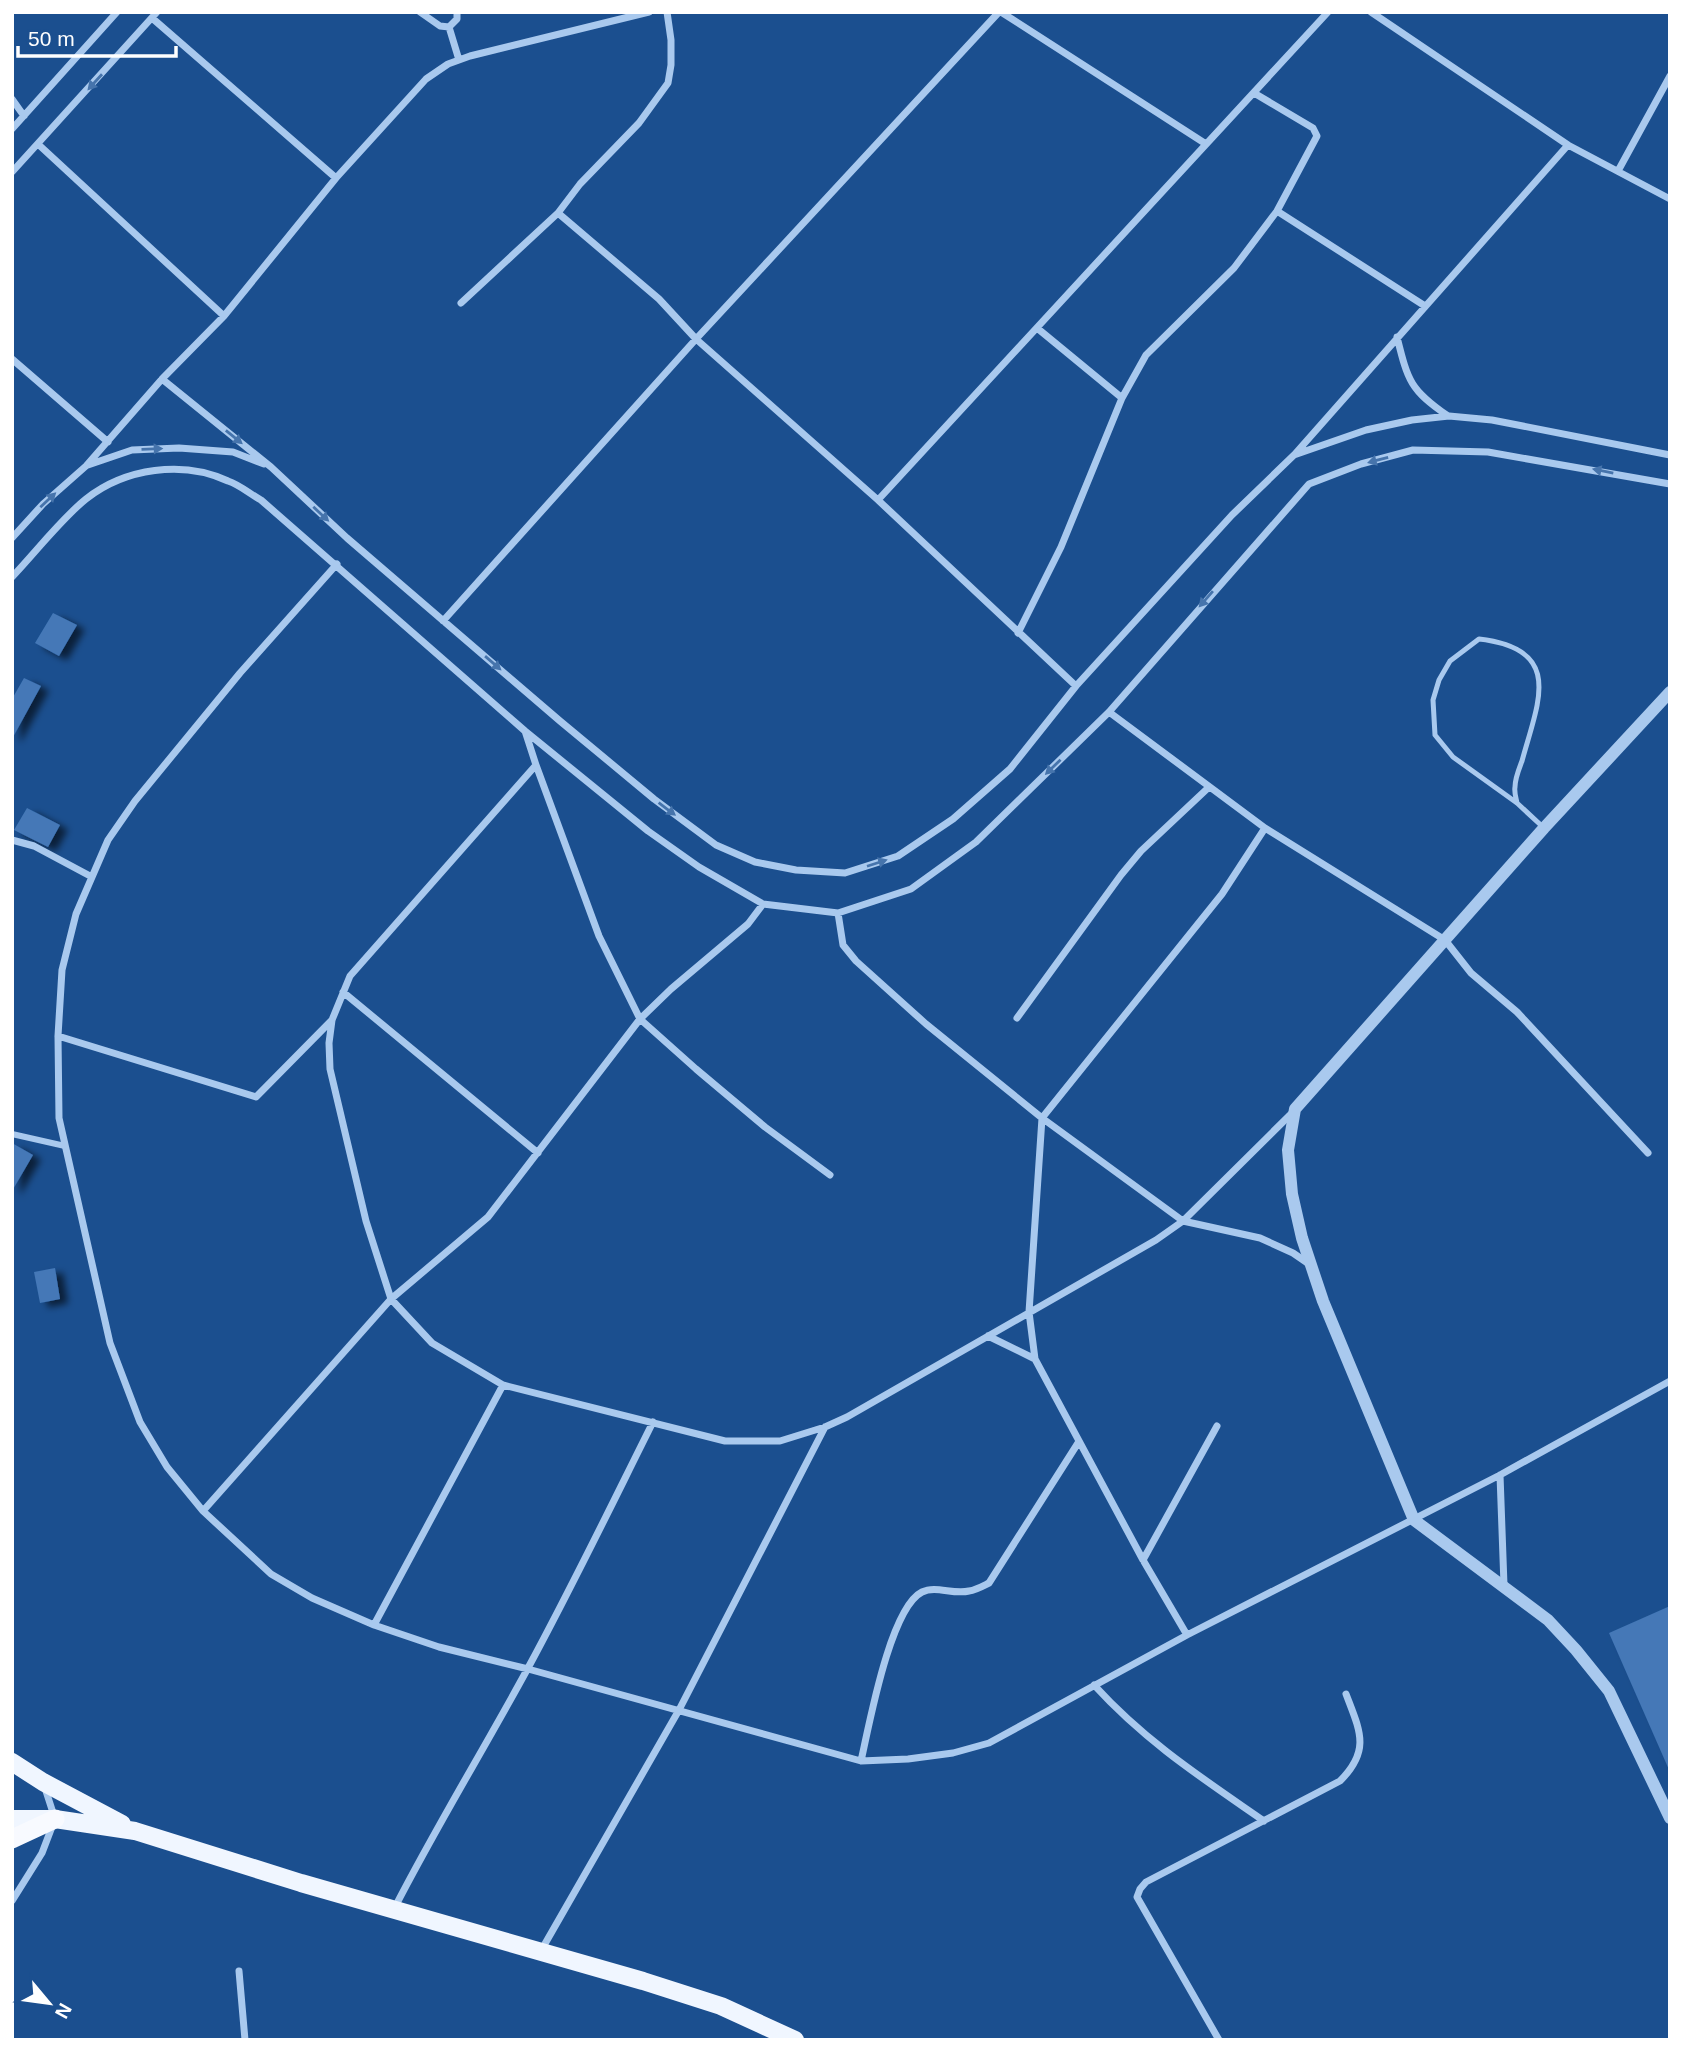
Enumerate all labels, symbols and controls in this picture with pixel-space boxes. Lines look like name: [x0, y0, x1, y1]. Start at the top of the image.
scale bar: [18, 14, 175, 58]
text: 50 m: [28, 27, 75, 50]
one-way arrow: [88, 73, 104, 90]
one-way arrow: [225, 429, 242, 444]
one-way arrow: [141, 444, 163, 455]
one-way arrow: [1367, 455, 1388, 465]
one-way arrow: [1592, 466, 1614, 477]
one-way arrow: [39, 493, 56, 509]
one-way arrow: [312, 505, 329, 521]
one-way arrow: [1199, 591, 1214, 608]
one-way arrow: [484, 655, 501, 670]
one-way arrow: [1045, 759, 1062, 775]
one-way arrow: [658, 802, 676, 816]
one-way arrow: [866, 857, 887, 868]
north arrow: [14, 1968, 84, 2038]
text: N: [51, 2000, 76, 2022]

